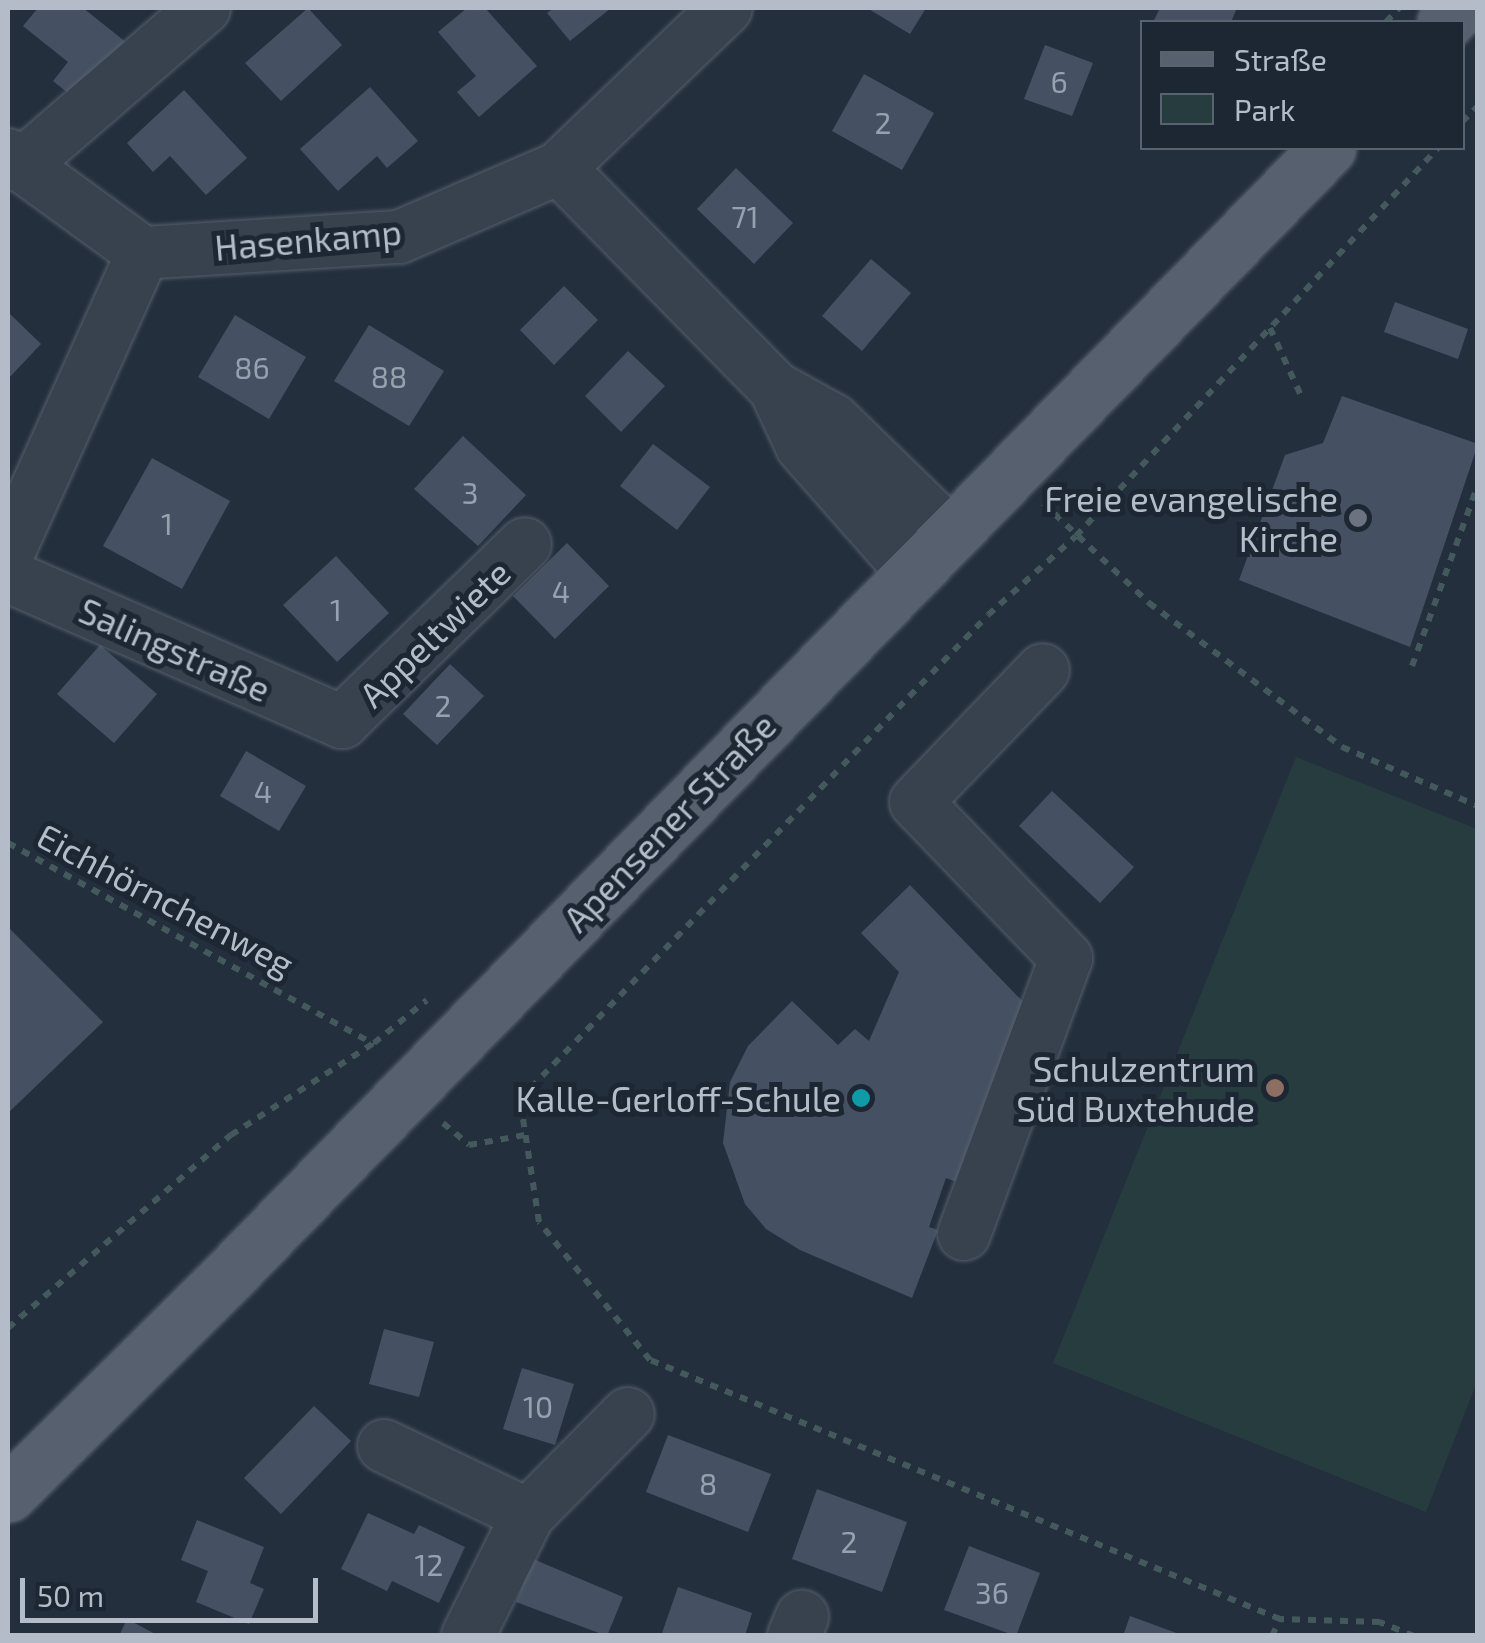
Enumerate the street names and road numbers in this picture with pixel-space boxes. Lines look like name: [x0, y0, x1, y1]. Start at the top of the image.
street label: Hasenkamp: [213, 210, 403, 268]
street label: Appeltwiete: [350, 551, 518, 715]
street label: Salingstraße: [73, 588, 277, 710]
street label: Apensener Straße: [554, 704, 784, 940]
street label: Eichhörnchenweg: [31, 814, 301, 984]

